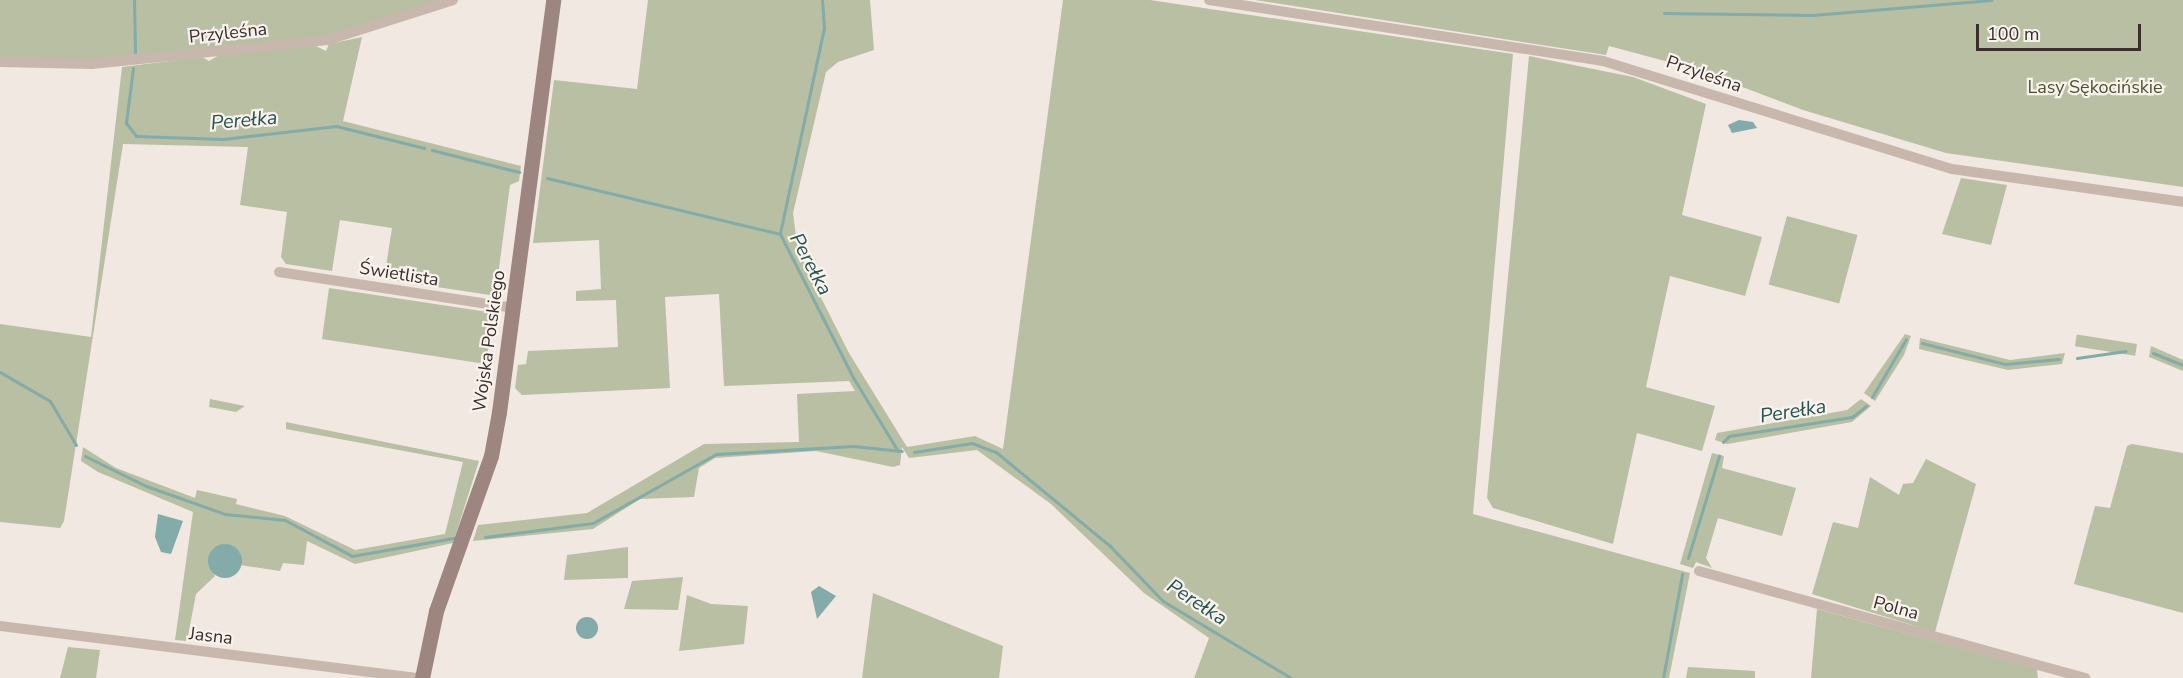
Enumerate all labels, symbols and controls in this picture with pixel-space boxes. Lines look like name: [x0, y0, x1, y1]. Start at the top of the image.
scale bar: [1979, 12, 2144, 50]
street label: Przyleśna: [188, 18, 268, 48]
text: 100 m: [1987, 22, 2039, 46]
street label: Przyleśna: [1663, 51, 1745, 97]
park label: Lasy Sękocińskie: [2027, 76, 2163, 98]
water label: Perełka: [210, 105, 278, 135]
water label: Perełka: [785, 229, 837, 299]
street label: Świetlista: [358, 257, 440, 291]
street label: Wojska Polskiego: [468, 269, 510, 413]
water label: Perełka: [1758, 394, 1828, 428]
water label: Perełka: [1162, 574, 1232, 630]
street label: Polna: [1871, 592, 1921, 624]
street label: Jasna: [188, 623, 234, 649]

